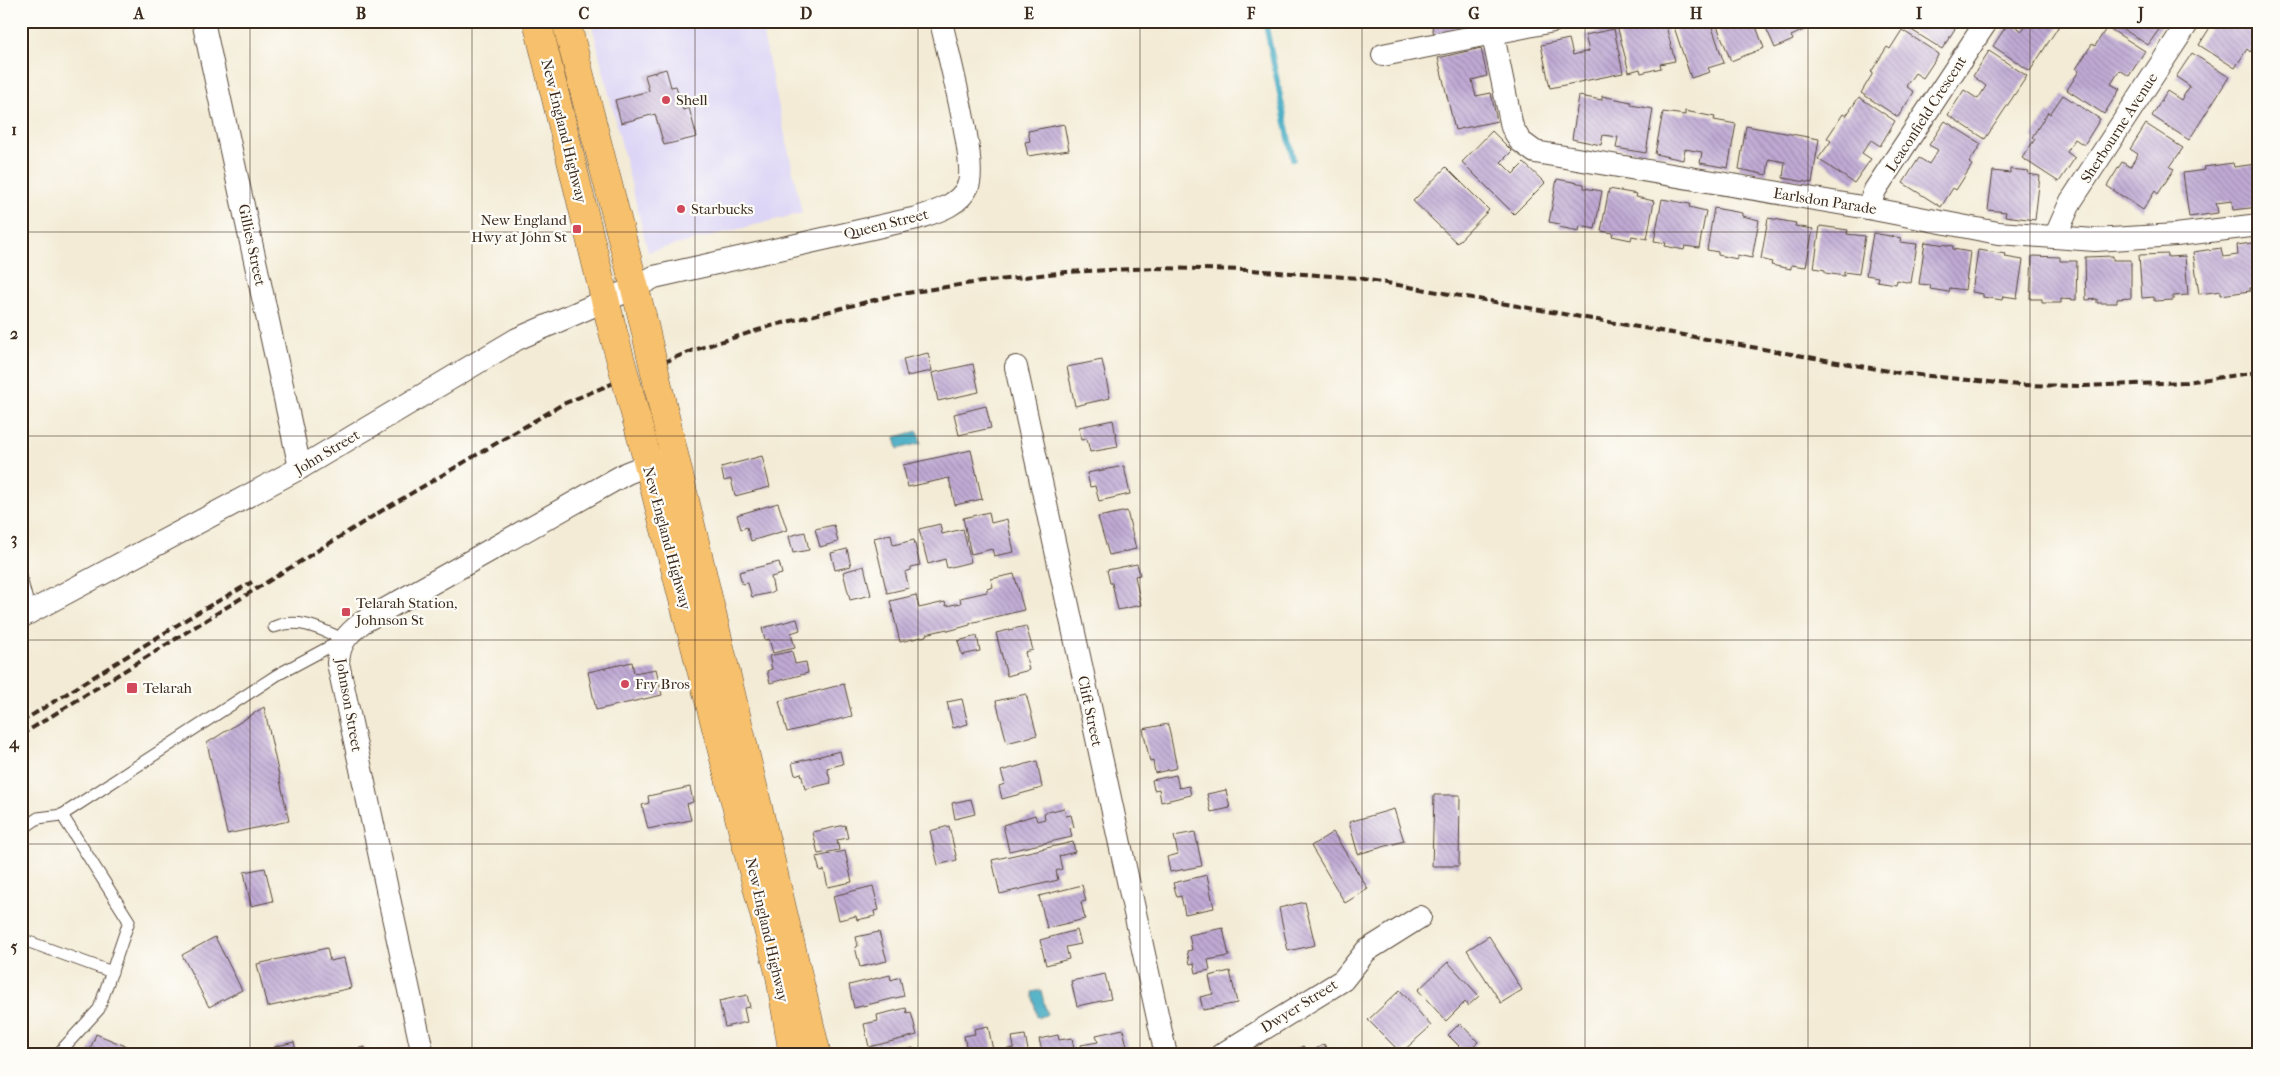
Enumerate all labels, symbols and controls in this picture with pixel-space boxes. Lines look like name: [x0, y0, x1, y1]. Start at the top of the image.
text: A: [133, 4, 145, 23]
text: B: [356, 4, 366, 23]
text: C: [579, 4, 590, 23]
text: D: [800, 4, 812, 23]
text: E: [1024, 4, 1034, 23]
text: F: [1246, 4, 1256, 23]
text: G: [1468, 4, 1480, 23]
text: H: [1690, 4, 1703, 23]
text: I: [1916, 4, 1923, 23]
text: J: [2136, 4, 2144, 24]
street label: Leaconfield Crescent: [1882, 52, 1971, 175]
street label: New England Highway: [537, 57, 591, 206]
street label: Sherbourne Avenue: [2077, 69, 2162, 186]
place label: Shell: [676, 91, 708, 109]
marker: Shell: [660, 94, 672, 106]
text: 1: [11, 120, 17, 139]
street label: Earlsdon Parade: [1772, 184, 1879, 218]
place label: Starbucks: [691, 200, 754, 218]
street label: Gillies Street: [235, 202, 270, 288]
marker: Starbucks: [675, 203, 687, 215]
street label: Queen Street: [842, 205, 931, 243]
place label: New England Hwy at John St: [471, 211, 568, 246]
marker: New England Hwy at John St: [571, 223, 583, 235]
text: 2: [10, 324, 18, 343]
street label: John Street: [290, 425, 363, 479]
street label: New England Highway: [639, 464, 695, 613]
text: 3: [11, 529, 17, 549]
place label: Telarah Station, Johnson St: [355, 594, 457, 629]
marker: Telarah Station, Johnson St: [340, 606, 352, 618]
street label: Johnson Street: [332, 656, 366, 754]
street label: Clift Street: [1074, 674, 1106, 749]
place label: Fry Bros: [635, 675, 690, 693]
marker: Fry Bros: [619, 678, 631, 690]
place label: Telarah: [143, 679, 193, 697]
marker: Telarah: [125, 681, 139, 695]
text: 4: [8, 733, 20, 753]
street label: New England Highway: [742, 856, 793, 1005]
text: 5: [11, 937, 18, 956]
street label: Dwyer Street: [1257, 975, 1341, 1037]

